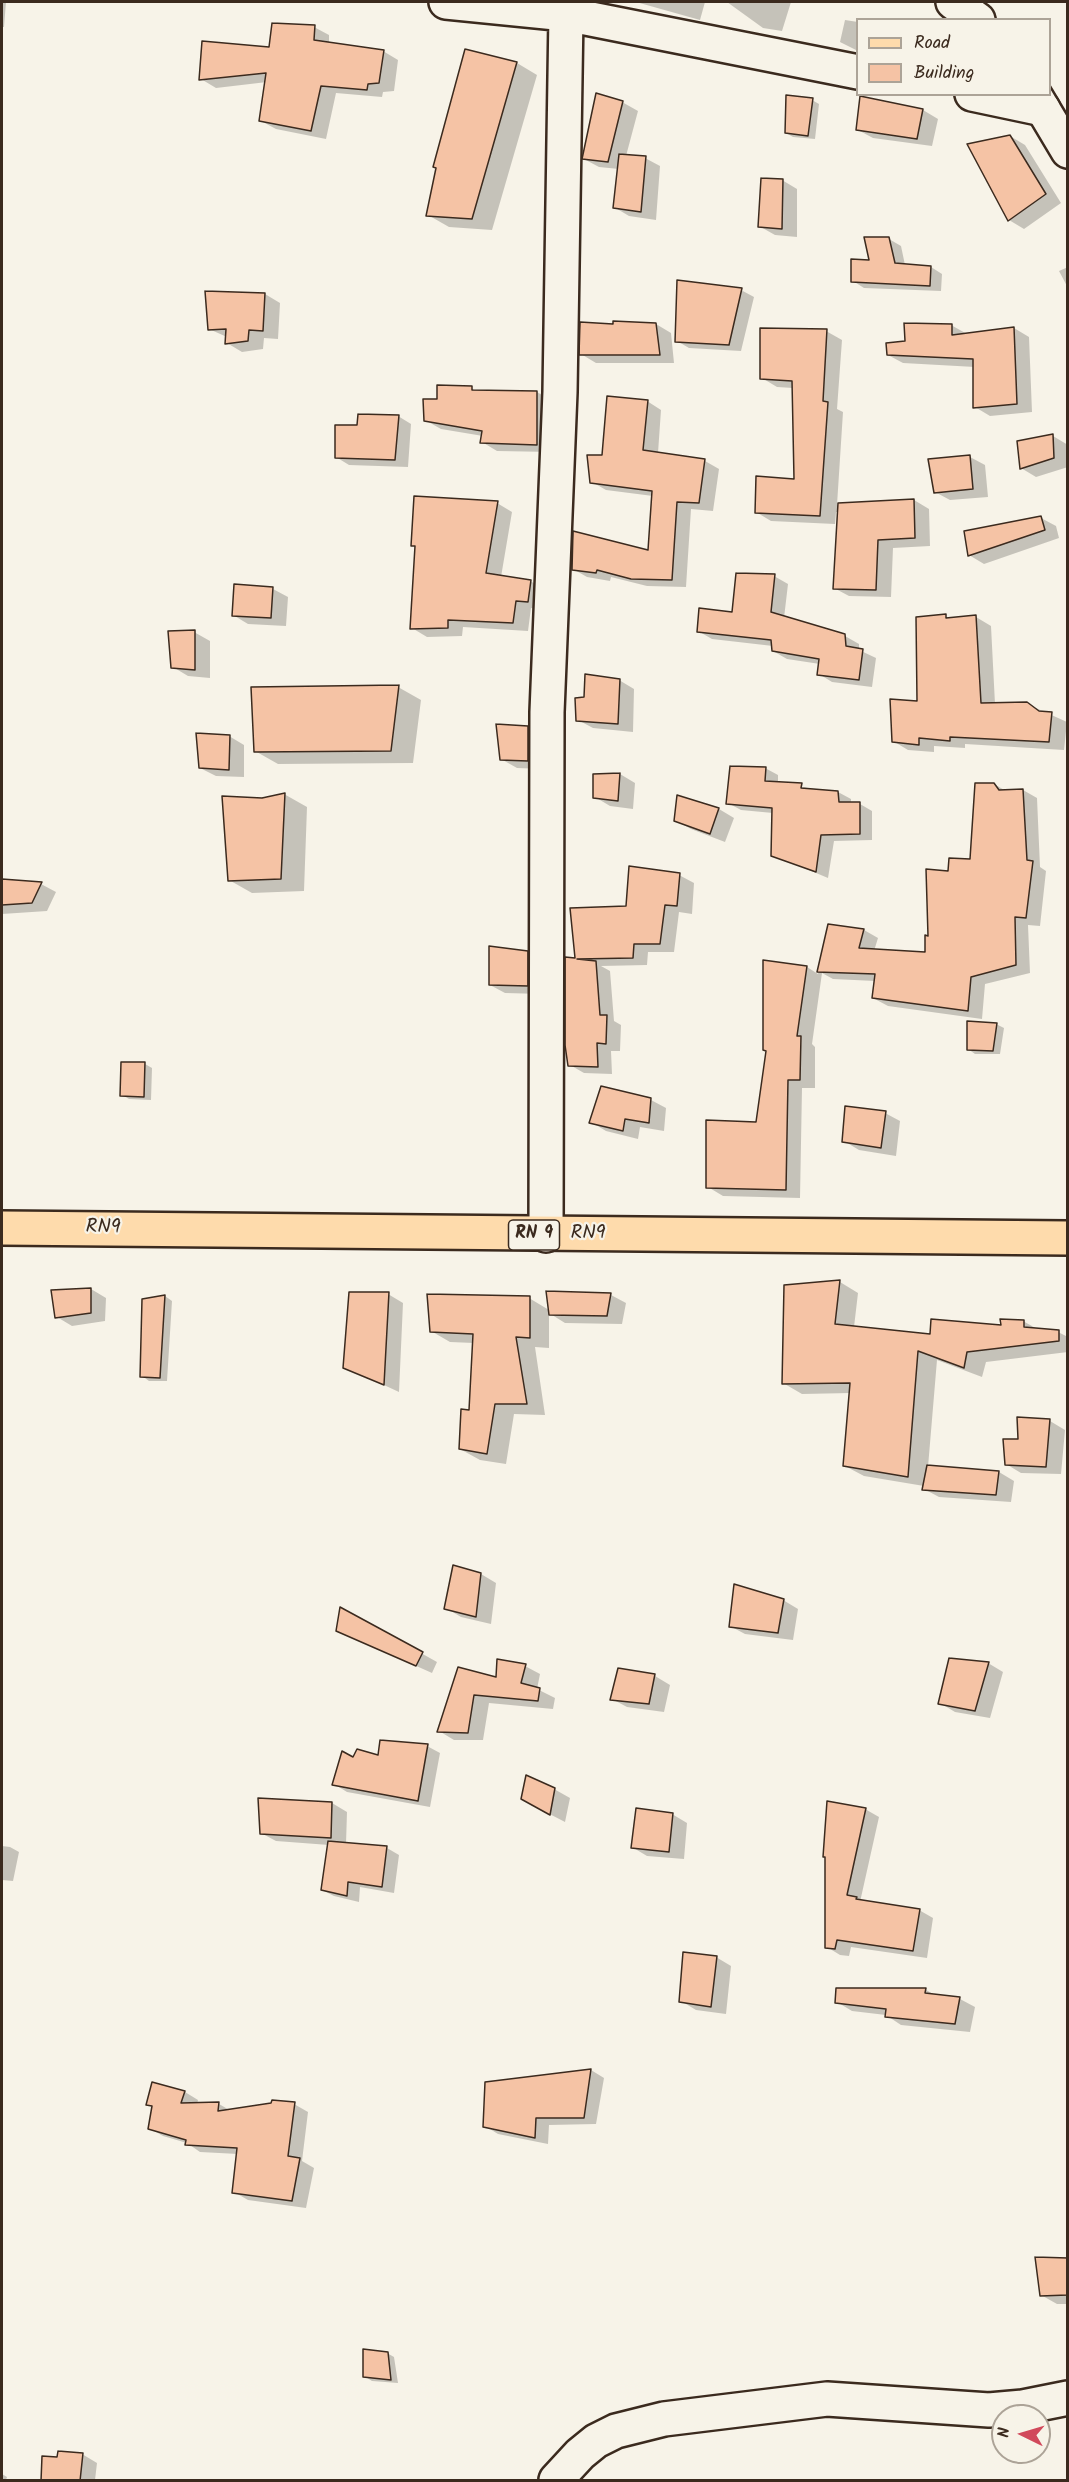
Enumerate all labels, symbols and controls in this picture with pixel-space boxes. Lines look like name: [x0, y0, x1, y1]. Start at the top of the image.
legend: [856, 18, 1051, 96]
text: Road: [914, 29, 950, 58]
text: Building: [914, 59, 974, 88]
street label: RN9: [85, 1217, 121, 1241]
road number: RN 9: [508, 1220, 560, 1250]
street label: RN9: [571, 1223, 605, 1247]
north arrow: [991, 2404, 1051, 2464]
text: N: [992, 2426, 1017, 2439]

